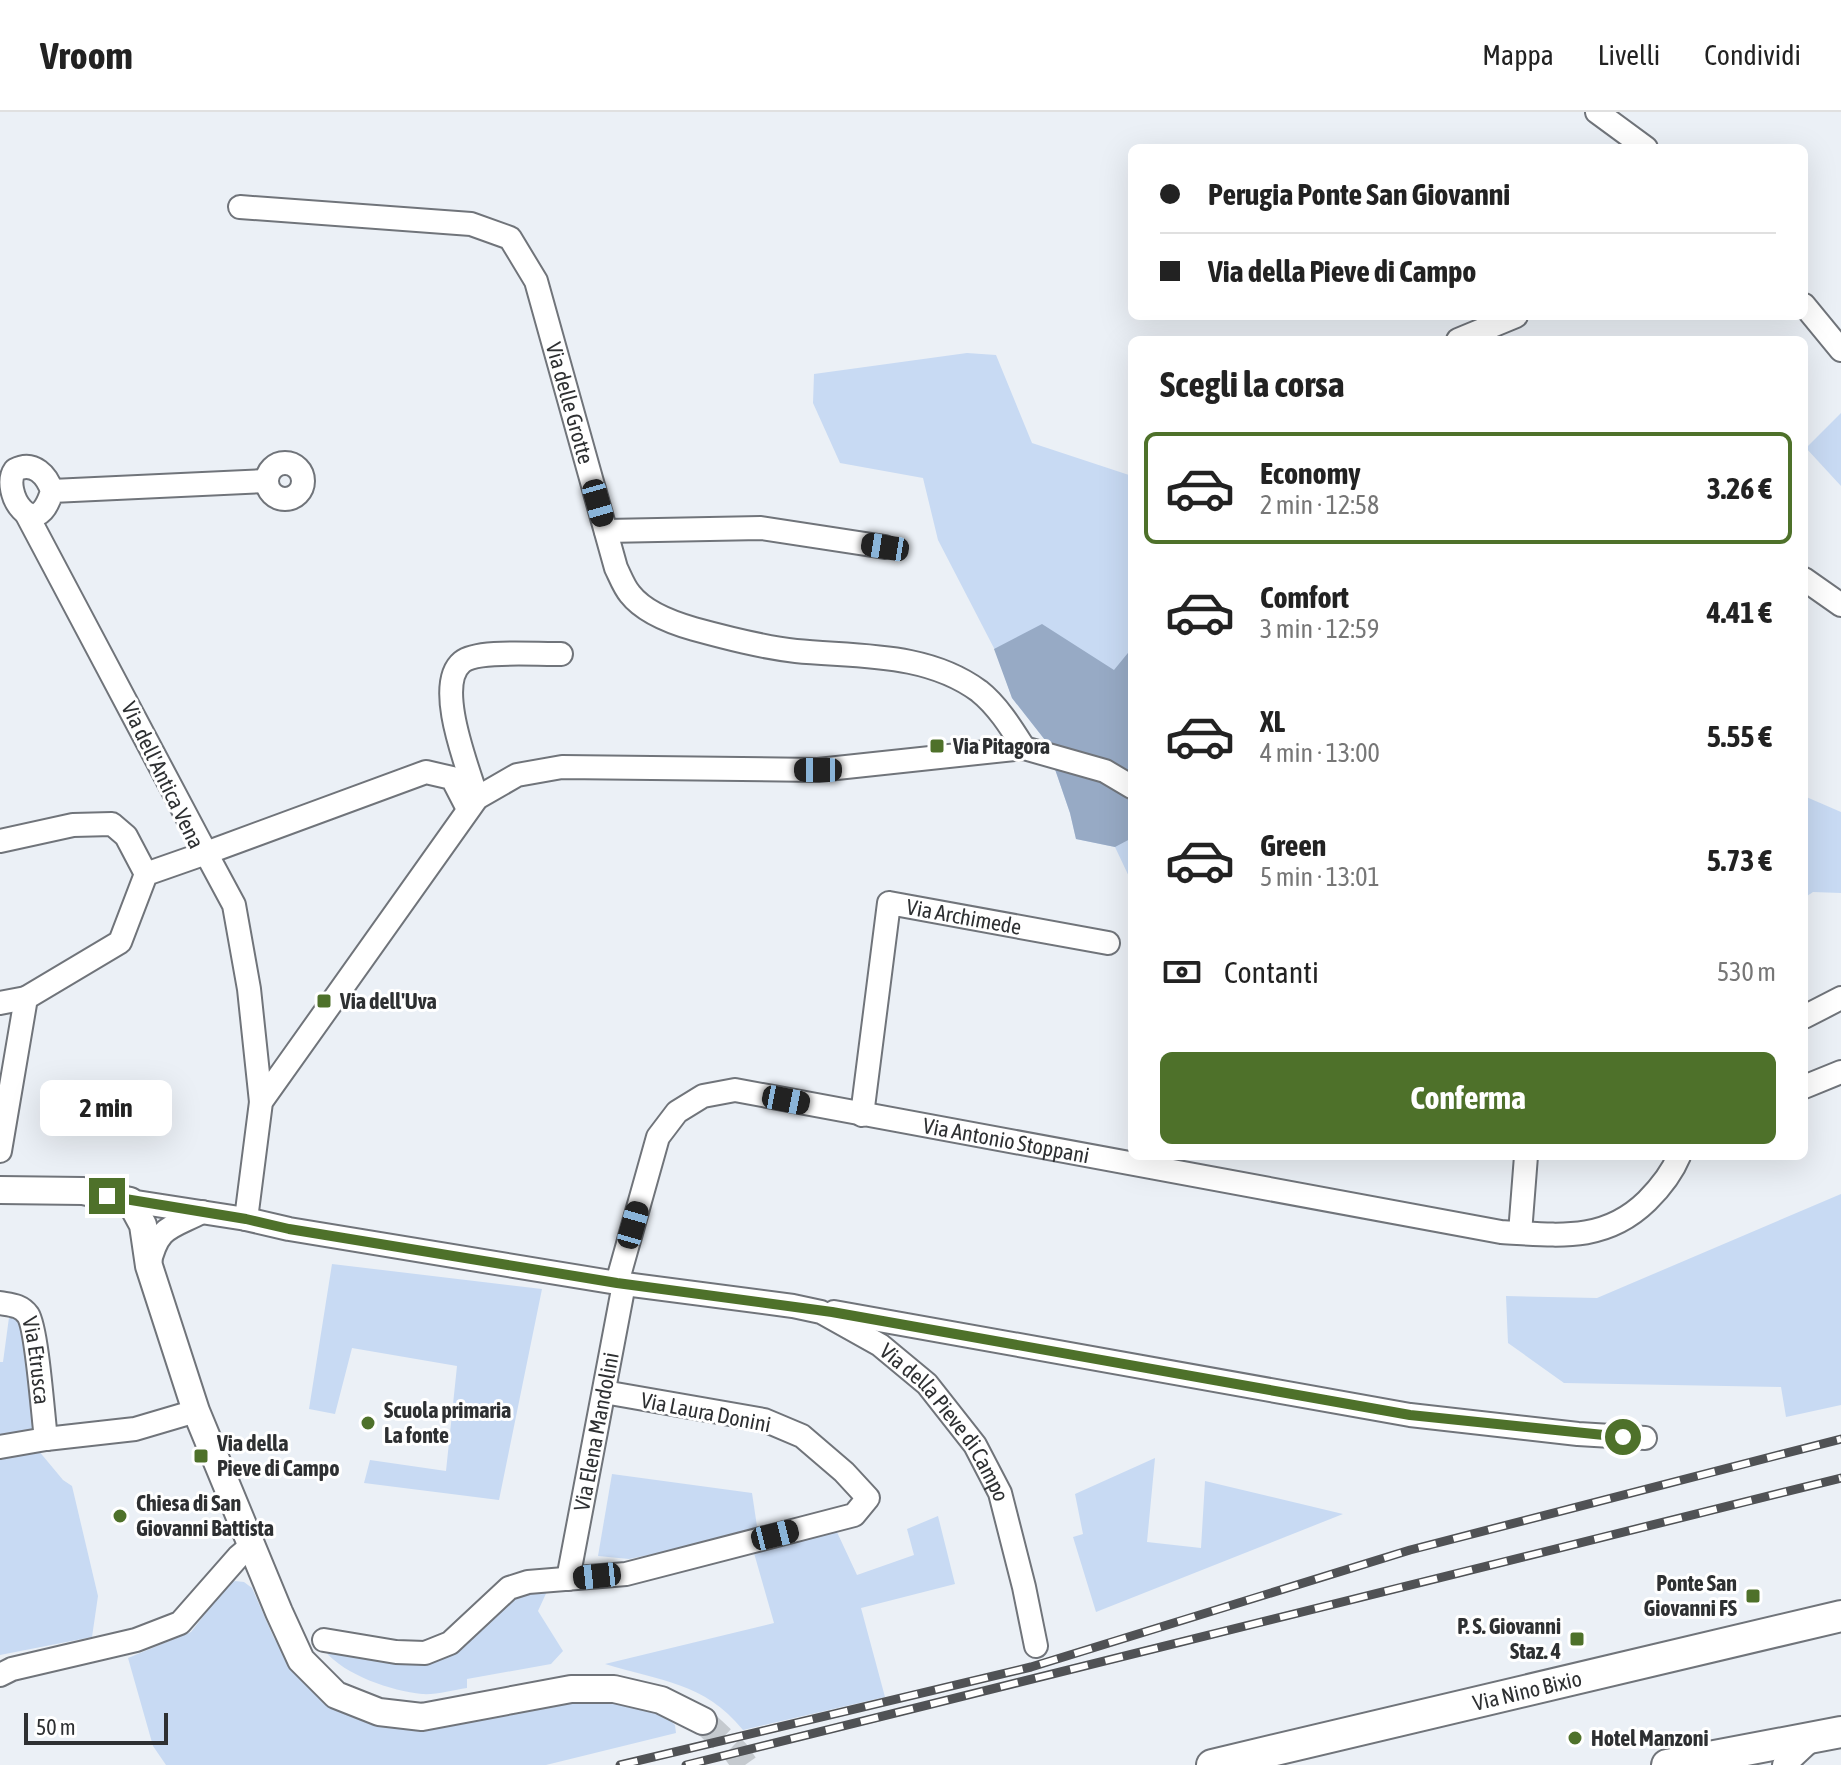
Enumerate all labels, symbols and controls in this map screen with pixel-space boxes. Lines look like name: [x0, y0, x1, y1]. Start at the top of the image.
text: Vroom: [40, 34, 133, 77]
text: Mappa: [1482, 39, 1554, 71]
text: Livelli: [1598, 39, 1660, 71]
text: Condividi: [1704, 39, 1801, 71]
text: Perugia Ponte San Giovanni: [1208, 177, 1510, 211]
text: Via della Pieve di Campo: [1208, 254, 1476, 288]
street label: Via delle Grotte: [541, 339, 599, 467]
text: Scegli la corsa: [1160, 363, 1345, 405]
icon: car: [1164, 452, 1236, 524]
text: Economy: [1260, 456, 1361, 490]
text: 3.26 €: [1707, 471, 1772, 505]
car: [580, 477, 616, 529]
text: 2 min · 12:58: [1260, 490, 1379, 520]
car: [859, 531, 911, 563]
icon: car: [1164, 576, 1236, 648]
text: Comfort: [1260, 580, 1349, 614]
text: 4.41 €: [1707, 595, 1772, 629]
text: 3 min · 12:59: [1260, 614, 1379, 644]
street label: Via dell'Antica Vena: [116, 697, 210, 853]
icon: car: [1164, 700, 1236, 772]
text: XL: [1260, 704, 1285, 738]
text: 5.55 €: [1707, 719, 1772, 753]
place label: Via Pitagora: [952, 733, 1050, 759]
marker: Via Pitagora: [928, 737, 946, 755]
text: 4 min · 13:00: [1260, 738, 1380, 768]
car: [794, 758, 842, 782]
icon: car: [1164, 824, 1236, 896]
text: Green: [1260, 828, 1326, 862]
text: 5.73 €: [1707, 843, 1772, 877]
text: 5 min · 13:01: [1260, 862, 1380, 892]
street label: Via Archimede: [904, 893, 1024, 940]
icon: cash: [1160, 950, 1204, 994]
text: Contanti: [1224, 955, 1319, 989]
text: 530 m: [1717, 957, 1776, 987]
place label: Via dell'Uva: [339, 988, 437, 1014]
marker: Via dell'Uva: [315, 992, 333, 1010]
button: Conferma: [1160, 1052, 1776, 1144]
callout: 2 min: [41, 1080, 173, 1136]
car: [760, 1084, 812, 1116]
text: 2 min: [79, 1093, 133, 1123]
street label: Via Antonio Stoppani: [921, 1112, 1092, 1168]
route end: [89, 1178, 125, 1214]
car: [615, 1199, 651, 1251]
street label: Via Etrusca: [17, 1313, 55, 1406]
street label: Via della Pieve di Campo: [875, 1337, 1015, 1504]
street label: Via Elena Mandolini: [568, 1350, 624, 1513]
street label: Via Laura Donini: [639, 1387, 773, 1437]
place label: Scuola primaria La fonte: [384, 1397, 511, 1448]
marker: Scuola primaria La fonte: [359, 1414, 377, 1432]
route start: [1605, 1419, 1641, 1455]
place label: Via della Pieve di Campo: [216, 1430, 339, 1481]
marker: Via della Pieve di Campo: [192, 1447, 210, 1465]
place label: Chiesa di San Giovanni Battista: [136, 1490, 274, 1541]
marker: Chiesa di San Giovanni Battista: [111, 1507, 129, 1525]
car: [749, 1518, 801, 1552]
car: [572, 1562, 622, 1590]
place label: Ponte San Giovanni FS: [1644, 1570, 1737, 1621]
marker: Ponte San Giovanni FS: [1744, 1587, 1762, 1605]
place label: P. S. Giovanni Staz. 4: [1457, 1613, 1561, 1664]
marker: P. S. Giovanni Staz. 4: [1568, 1630, 1586, 1648]
street label: Via Nino Bixio: [1470, 1665, 1584, 1716]
scale bar: [24, 1709, 168, 1745]
text: 50 m: [36, 1714, 76, 1740]
place label: Hotel Manzoni: [1591, 1725, 1708, 1751]
marker: Hotel Manzoni: [1566, 1729, 1584, 1747]

